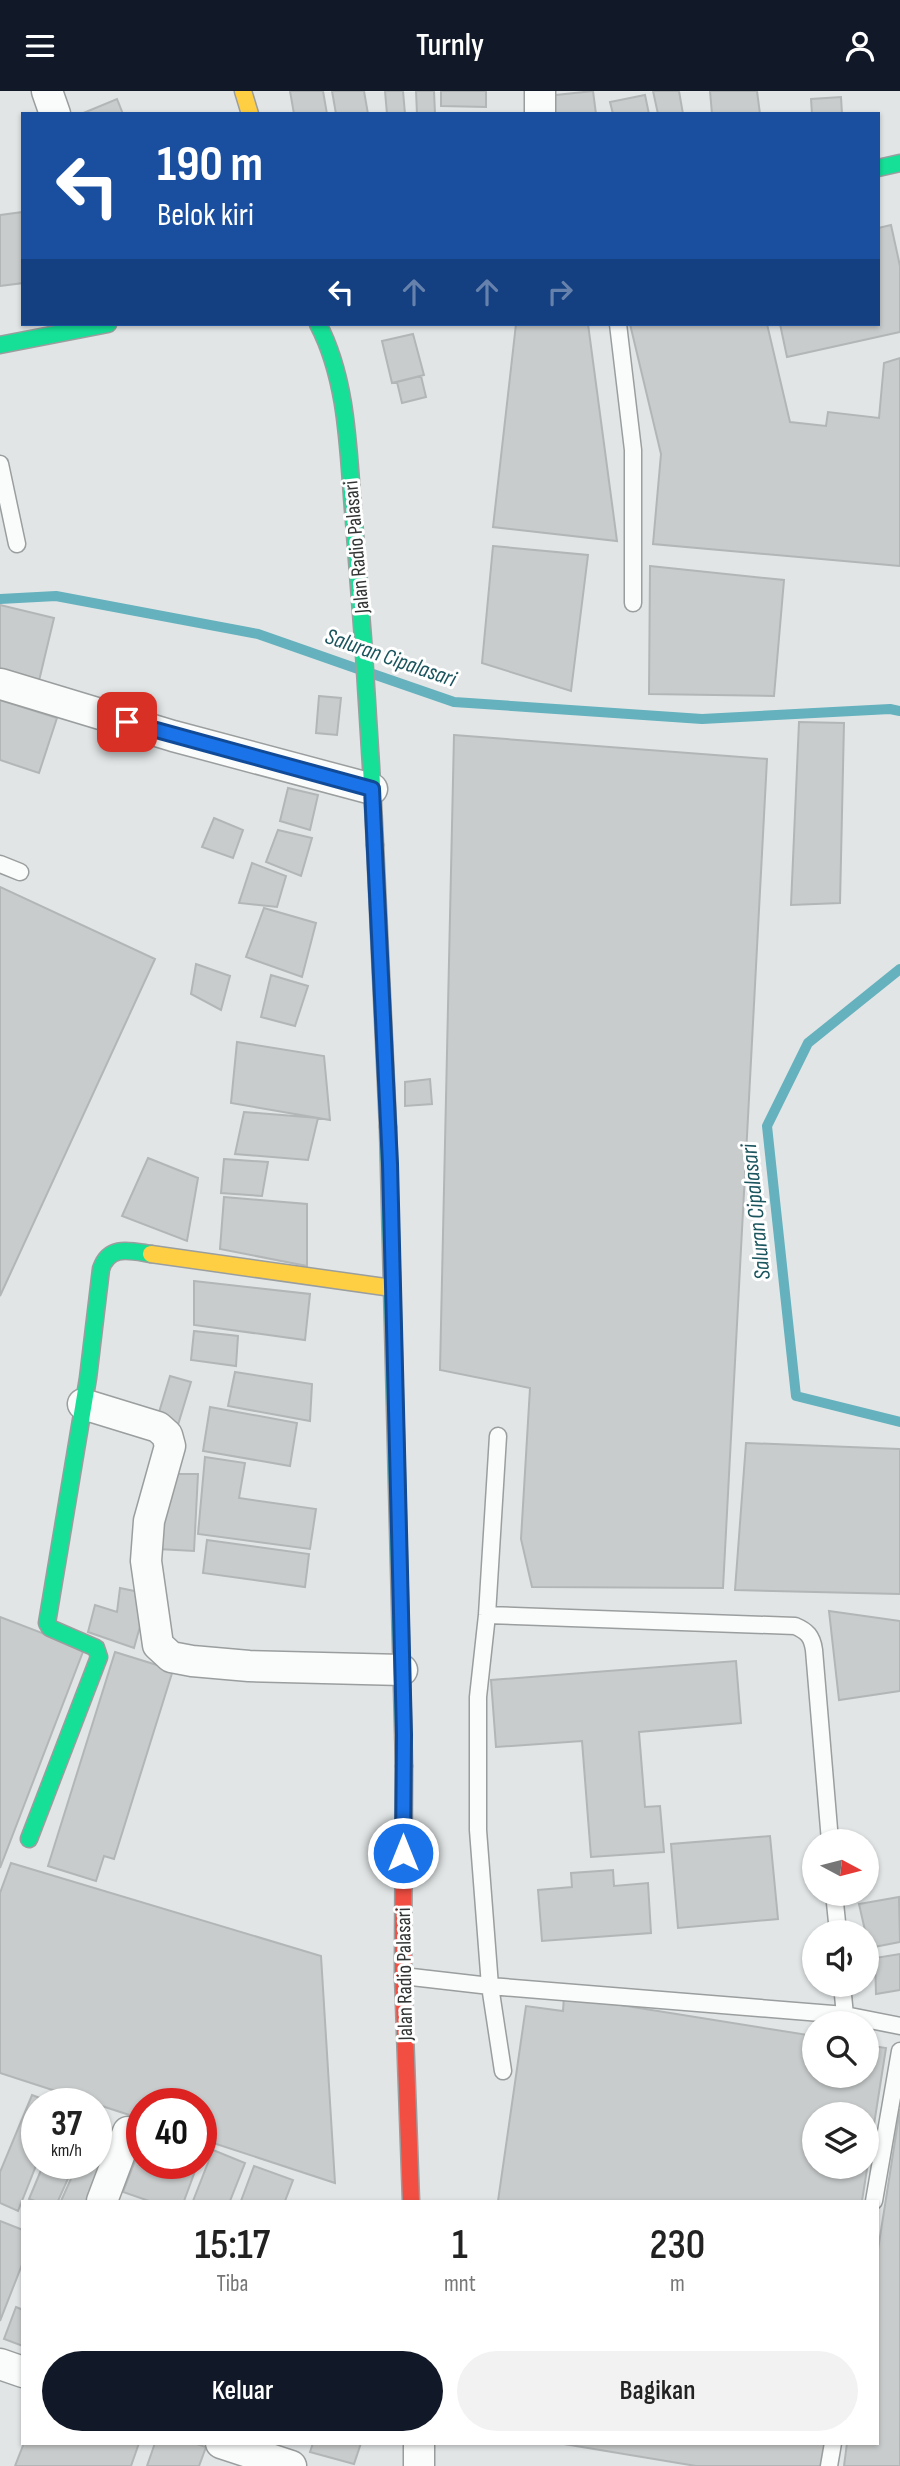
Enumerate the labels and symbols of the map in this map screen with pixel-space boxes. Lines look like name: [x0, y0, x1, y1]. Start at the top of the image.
street label: Jalan Radio Palasari: [338, 480, 375, 615]
water label: Saluran Cipalasari: [322, 622, 461, 694]
pin: [97, 692, 157, 752]
water label: Saluran Cipalasari: [735, 1142, 777, 1281]
position arrow: [366, 1816, 440, 1890]
north arrow: [802, 1829, 878, 1906]
street label: Jalan Radio Palasari: [391, 1907, 418, 2042]
speed limit sign: 40: [126, 2088, 217, 2179]

